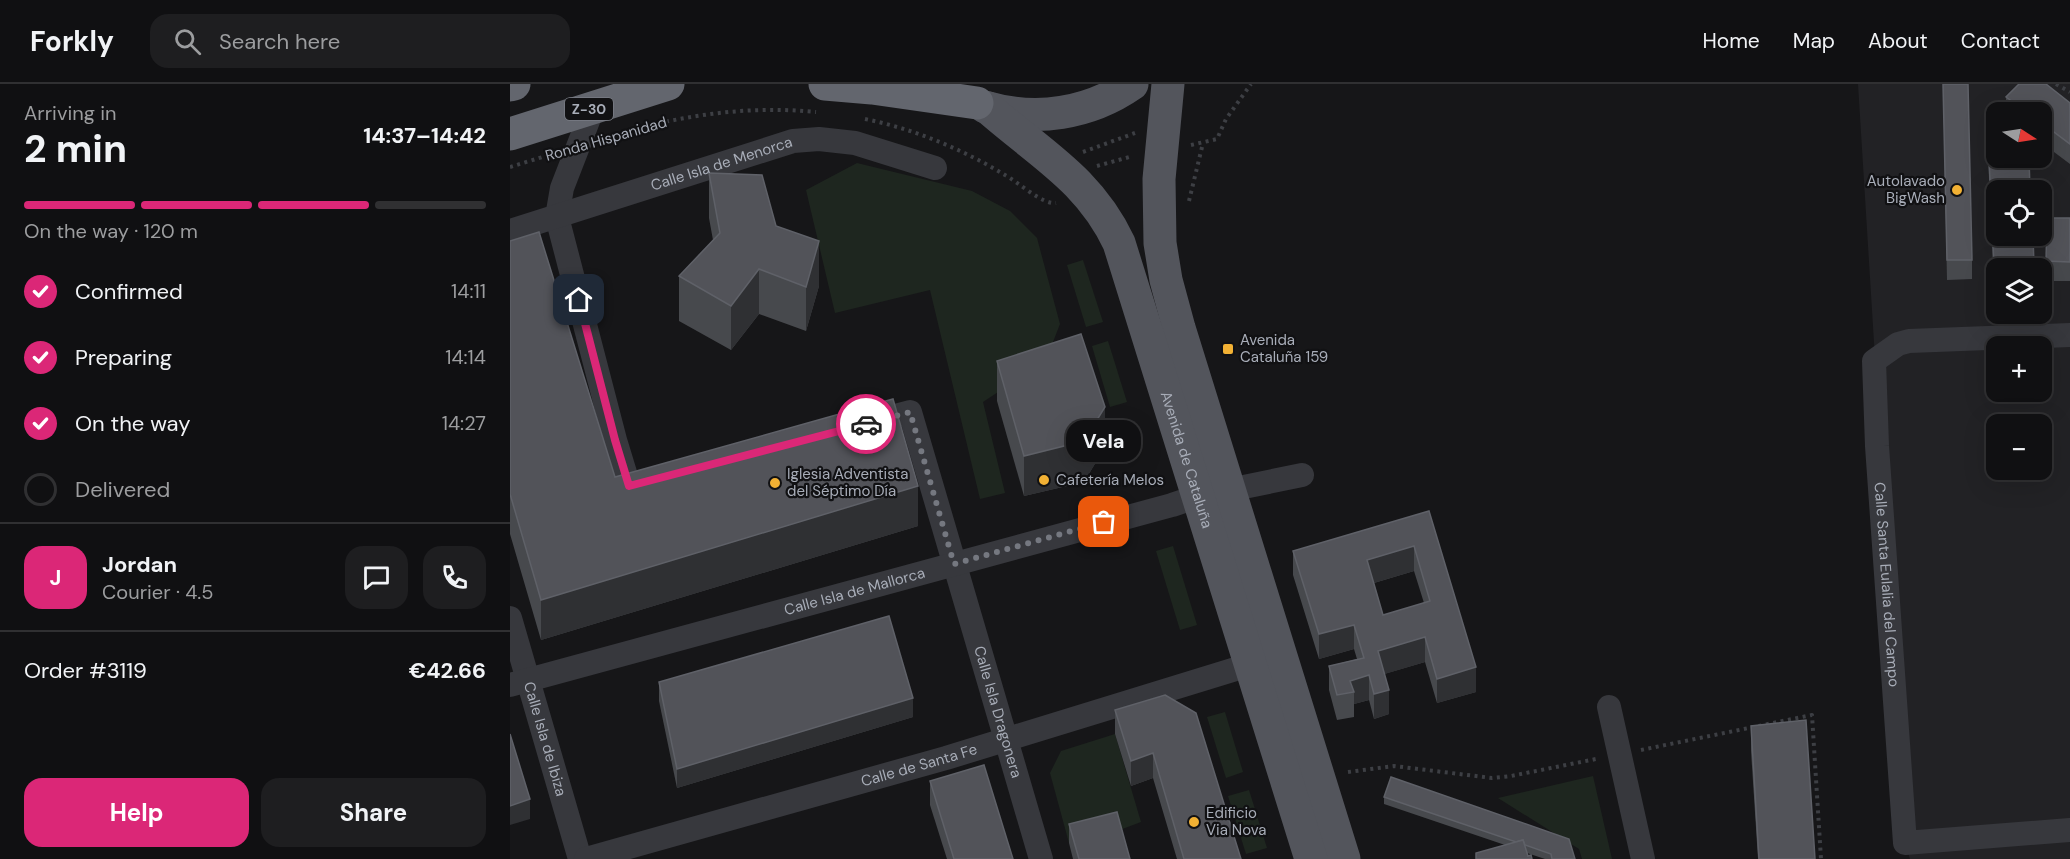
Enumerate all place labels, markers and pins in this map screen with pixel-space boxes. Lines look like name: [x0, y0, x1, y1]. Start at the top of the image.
place label: Autolavado BigWash: [1867, 171, 1945, 208]
marker: Autolavado BigWash: [1950, 183, 1964, 197]
pin: [553, 274, 604, 325]
place label: Avenida Cataluña 159: [1240, 330, 1328, 367]
marker: Avenida Cataluña 159: [1221, 342, 1235, 356]
callout: Vela: [1066, 420, 1142, 462]
place label: Iglesia Adventista del Séptimo Día: [787, 464, 908, 501]
place label: Cafetería Melos: [1056, 470, 1164, 490]
marker: Cafetería Melos: [1037, 473, 1051, 487]
marker: Iglesia Adventista del Séptimo Día: [768, 476, 782, 490]
pin: [1078, 496, 1129, 547]
place label: Edificio Via Nova: [1206, 803, 1266, 840]
marker: Edificio Via Nova: [1187, 815, 1201, 829]

